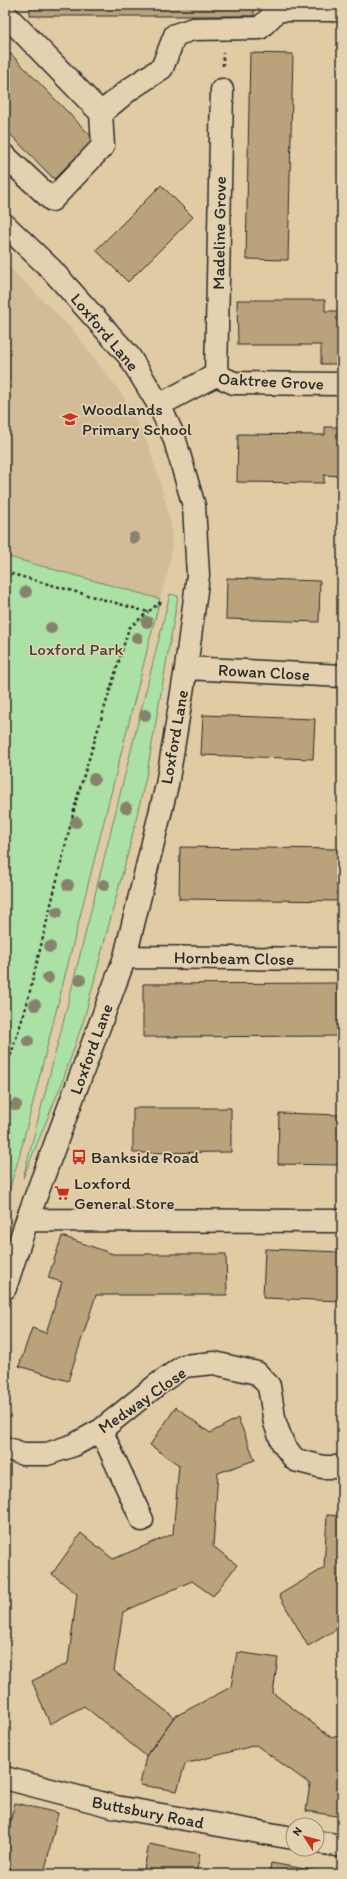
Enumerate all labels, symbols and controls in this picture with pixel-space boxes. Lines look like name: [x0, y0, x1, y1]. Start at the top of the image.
street label: Madeline Grove: [208, 176, 230, 290]
street label: Loxford Lane: [67, 289, 143, 375]
street label: Oaktree Grove: [217, 368, 325, 394]
place label: Woodlands Primary School: [82, 399, 192, 439]
school or university icon: Woodlands Primary School: [61, 410, 79, 428]
park label: Loxford Park: [29, 639, 123, 659]
street label: Rowan Close: [218, 660, 310, 684]
street label: Loxford Lane: [156, 688, 192, 786]
street label: Hornbeam Close: [174, 947, 294, 969]
street label: Loxford Lane: [65, 1001, 117, 1097]
place label: Bankside Road: [91, 1147, 199, 1167]
bus stop icon: Bankside Road: [70, 1148, 88, 1166]
place label: Loxford General Store: [74, 1173, 175, 1213]
supermarket icon: Loxford General Store: [53, 1184, 71, 1202]
street label: Medway Close: [94, 1362, 190, 1438]
street label: Buttsbury Road: [90, 1791, 206, 1833]
north arrow: [285, 1817, 325, 1857]
text: N: [290, 1825, 305, 1838]

